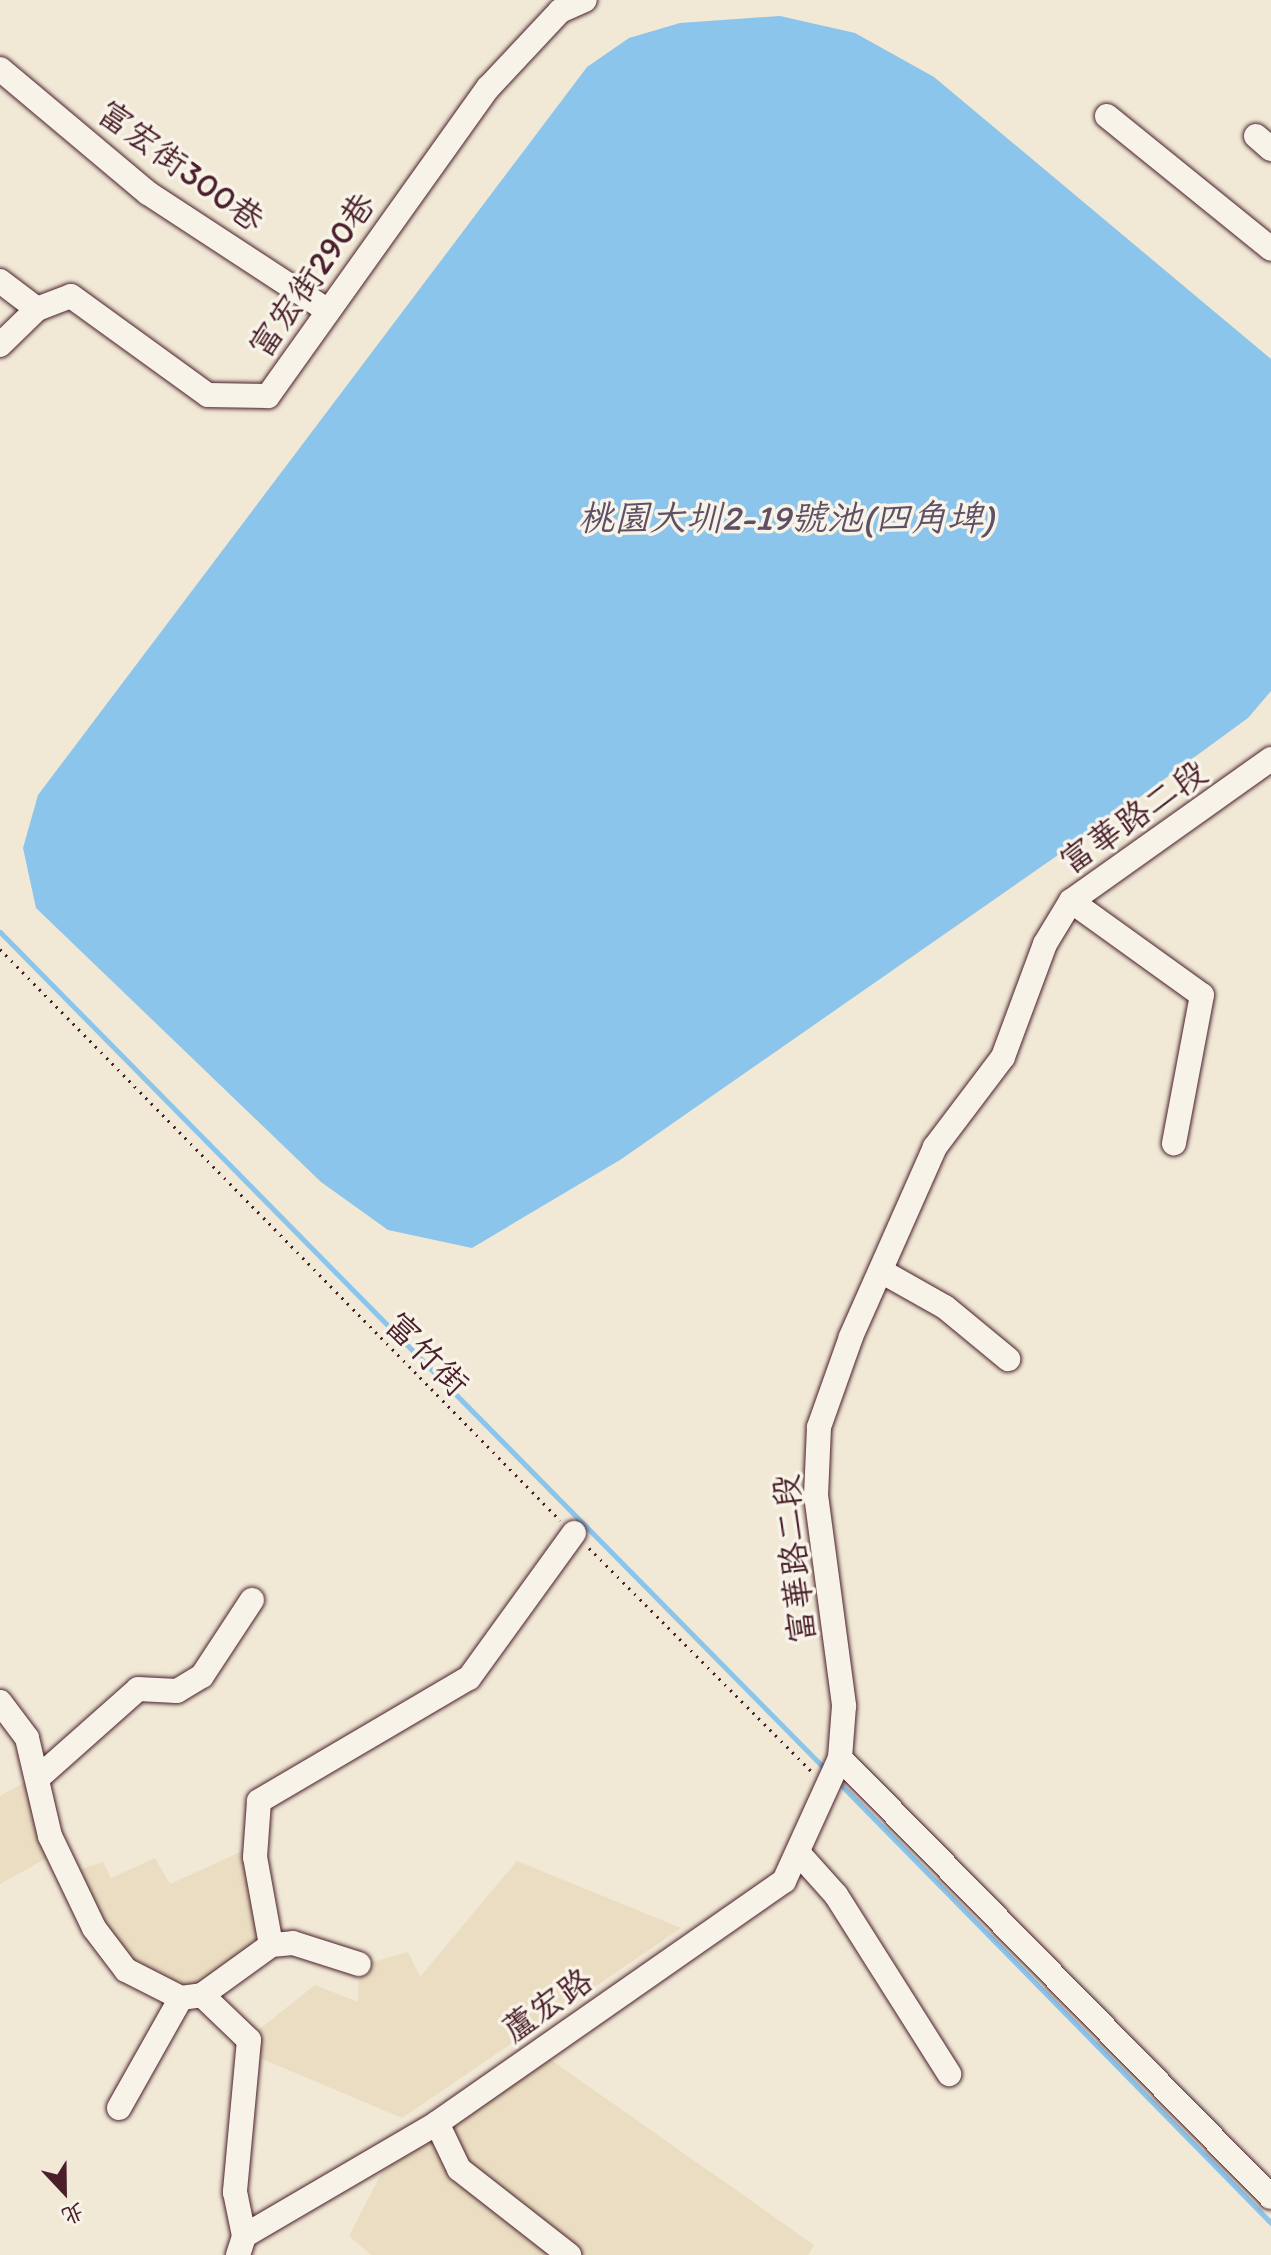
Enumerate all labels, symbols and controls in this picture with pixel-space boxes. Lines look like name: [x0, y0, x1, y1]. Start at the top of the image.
street label: 富宏街300巷: [90, 92, 272, 240]
street label: 富宏街290巷: [240, 184, 384, 366]
water label: 桃園大圳2-19號池(四角埤): [578, 496, 994, 540]
street label: 富華路二段: [1052, 752, 1214, 882]
street label: 富竹街: [377, 1304, 477, 1404]
street label: 富華路二段: [765, 1472, 823, 1646]
street label: 蘆宏路: [494, 1959, 600, 2051]
north arrow: [24, 2151, 104, 2231]
text: 北: [58, 2197, 88, 2230]

